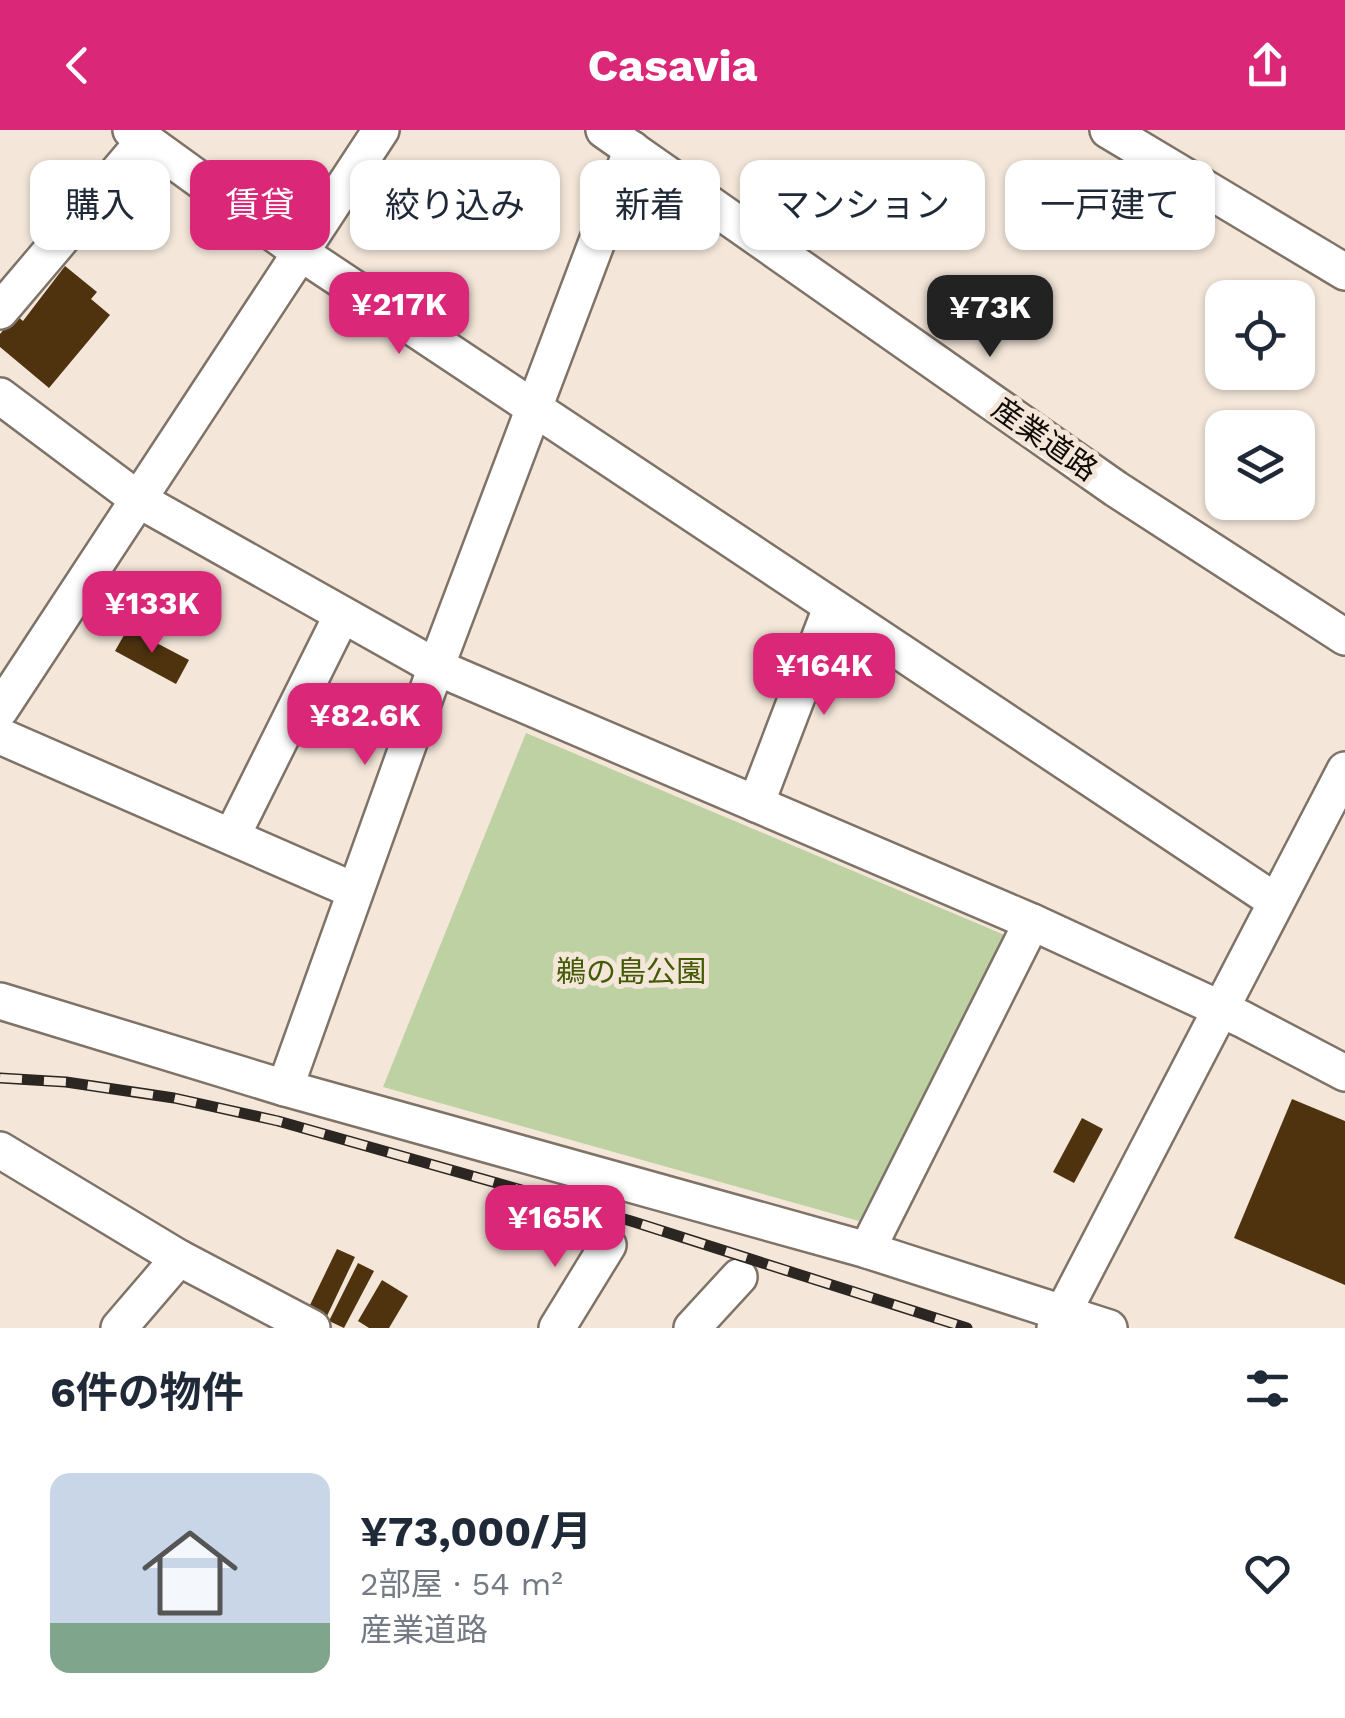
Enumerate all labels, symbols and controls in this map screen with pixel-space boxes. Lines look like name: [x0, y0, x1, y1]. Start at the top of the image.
icon: back: [50, 38, 105, 93]
icon: share: [1240, 38, 1295, 93]
text: Casavia: [587, 39, 758, 92]
chip: 購入: [30, 160, 170, 250]
chip: 賃貸: [190, 160, 330, 250]
chip: 絞り込み: [350, 160, 560, 250]
chip: 新着: [580, 160, 720, 250]
chip: マンション: [740, 160, 985, 250]
chip: 一戸建て: [1005, 160, 1215, 250]
pin: ¥217K: [329, 272, 469, 357]
pin: ¥73K: [931, 275, 1049, 360]
map controls: [1205, 280, 1315, 520]
button: locate: [1205, 280, 1315, 390]
text: ¥217K: [351, 285, 447, 323]
text: ¥73K: [949, 288, 1031, 326]
street label: 産業道路: [986, 390, 1104, 488]
button: layers: [1205, 410, 1315, 520]
pin: ¥133K: [82, 571, 222, 656]
text: ¥133K: [104, 584, 200, 622]
pin: ¥164K: [754, 633, 894, 718]
text: ¥164K: [775, 646, 873, 684]
pin: ¥82.6K: [284, 683, 446, 768]
text: ¥82.6K: [309, 696, 421, 734]
park label: 鵜の島公園: [556, 954, 706, 989]
pin: ¥165K: [485, 1185, 625, 1270]
text: ¥165K: [507, 1198, 603, 1236]
icon: filters: [1240, 1361, 1295, 1416]
text: 6件の物件: [50, 1368, 244, 1417]
text: ¥73,000/月: [360, 1507, 592, 1556]
icon: home: [130, 1513, 250, 1633]
icon: heart: [1240, 1546, 1295, 1601]
text: 2部屋 · 54 m²: [360, 1565, 563, 1603]
text: 産業道路: [360, 1611, 488, 1649]

